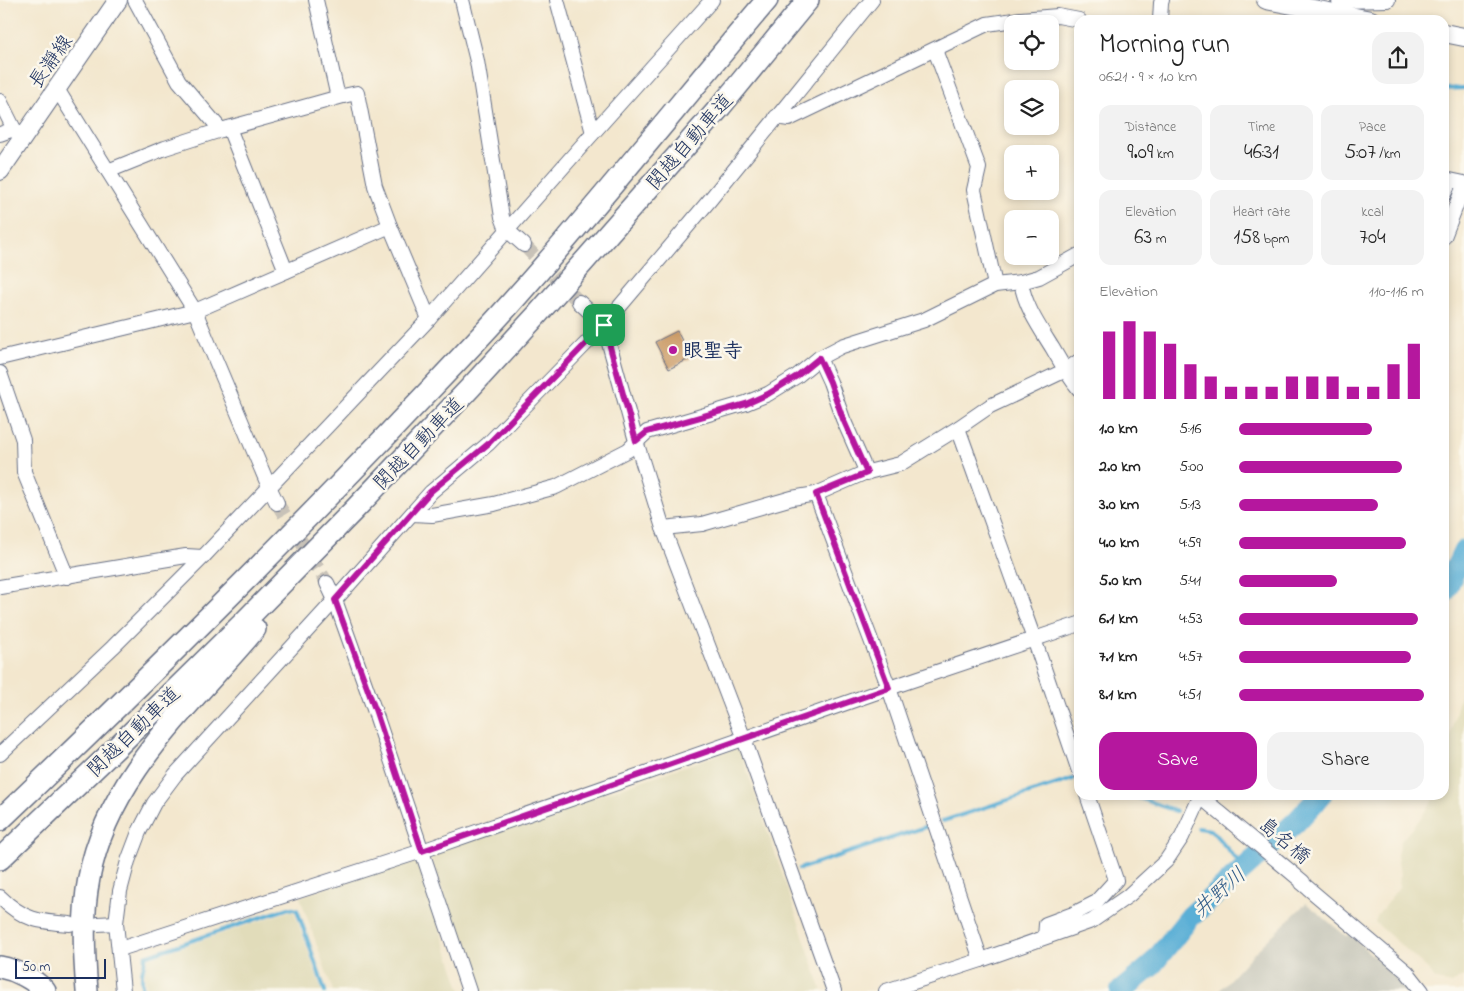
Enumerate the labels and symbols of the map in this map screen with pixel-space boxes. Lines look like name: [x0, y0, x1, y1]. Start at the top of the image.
street label: 長瀞線: [23, 30, 81, 95]
street label: 関越自動車道: [641, 88, 741, 197]
pin: [583, 304, 625, 346]
place label: 眼聖寺: [683, 338, 743, 367]
marker: 眼聖寺: [667, 344, 679, 356]
street label: 関越自動車道: [368, 392, 472, 498]
street label: 関越自動車道: [82, 681, 188, 785]
street label: 島名橋: [1251, 812, 1316, 872]
water label: 井野川: [1187, 861, 1254, 926]
scale bar: [15, 956, 106, 979]

